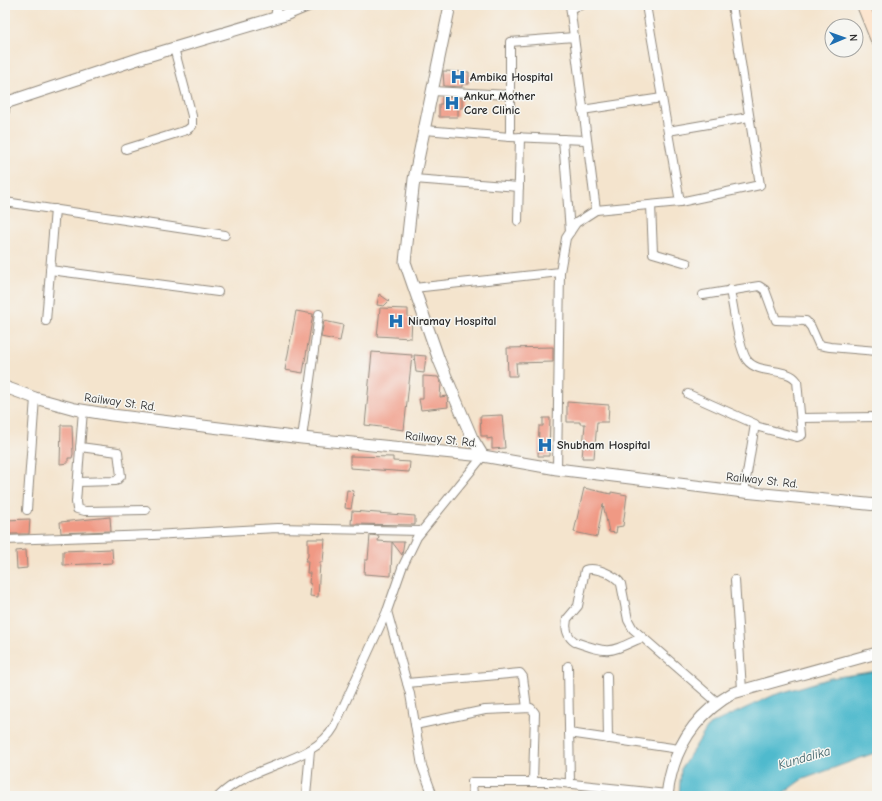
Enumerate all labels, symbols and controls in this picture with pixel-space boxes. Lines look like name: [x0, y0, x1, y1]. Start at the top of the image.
north arrow: [824, 18, 864, 58]
text: N: [847, 34, 860, 41]
hospital icon: Ambika Hospital: [449, 68, 467, 86]
place label: Ambika Hospital: [470, 70, 553, 84]
place label: Ankur Mother Care Clinic: [464, 89, 535, 117]
hospital icon: Ankur Mother Care Clinic: [443, 94, 461, 112]
hospital icon: Niramay Hospital: [387, 312, 405, 330]
place label: Niramay Hospital: [408, 314, 496, 328]
street label: Railway St. Rd.: [83, 390, 157, 414]
street label: Railway St. Rd.: [404, 428, 478, 450]
hospital icon: Shubham Hospital: [536, 436, 554, 454]
place label: Shubham Hospital: [557, 438, 650, 452]
street label: Railway St. Rd.: [725, 469, 799, 491]
water label: Kundalika: [776, 743, 832, 772]

